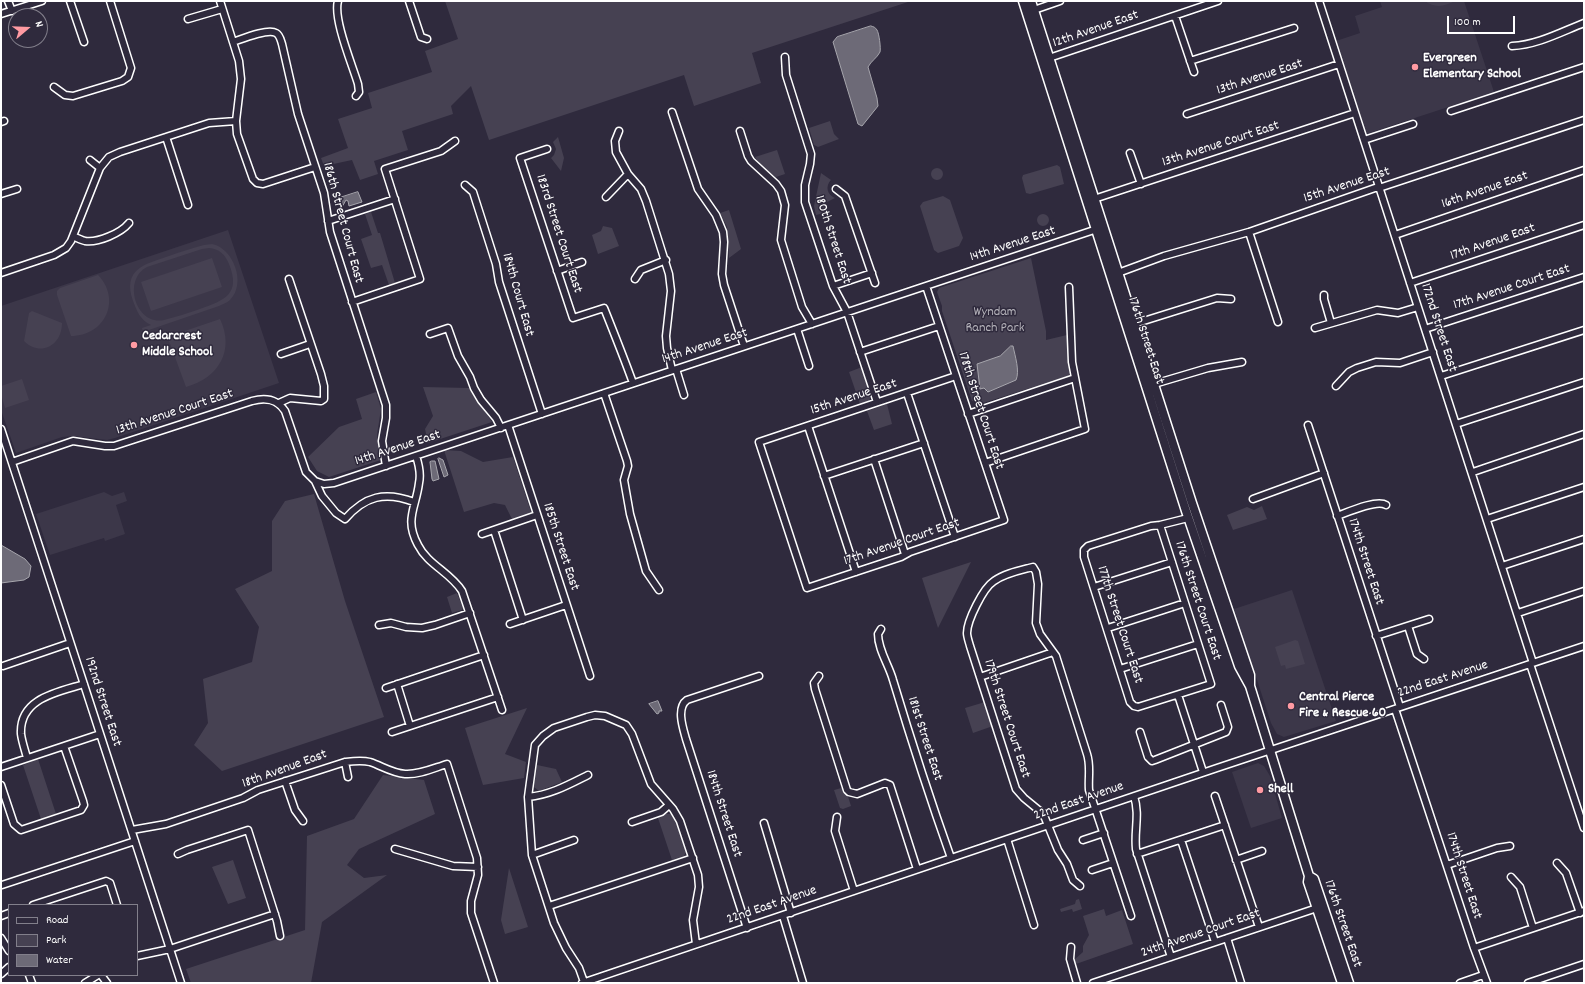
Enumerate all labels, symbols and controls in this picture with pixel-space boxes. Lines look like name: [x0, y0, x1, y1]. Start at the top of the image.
street label: 12th Avenue East: [1051, 7, 1141, 53]
north arrow: [8, 8, 48, 48]
scale bar: [1449, 8, 1517, 34]
text: 100 m: [1454, 14, 1481, 31]
text: N: [30, 19, 47, 30]
place label: Evergreen Elementary School: [1423, 51, 1521, 84]
street label: 13th Avenue East: [1215, 56, 1305, 100]
marker: Evergreen Elementary School: [1410, 62, 1420, 72]
street label: 13th Avenue Court East: [1160, 118, 1282, 172]
street label: 186th Street Court East: [318, 161, 366, 285]
street label: 15th Avenue East: [1302, 164, 1392, 208]
street label: 16th Avenue East: [1440, 168, 1530, 214]
street label: 183rd Street Court East: [531, 173, 585, 295]
street label: 180th Street East: [810, 194, 854, 286]
street label: 17th Avenue East: [1448, 221, 1538, 265]
street label: 14th Avenue East: [968, 223, 1058, 267]
street label: 184th Court East: [497, 251, 537, 339]
street label: 17th Avenue Court East: [1452, 261, 1572, 315]
street label: 172nd Street East: [1416, 282, 1460, 374]
street label: 176th Street East: [1123, 295, 1167, 387]
park label: Wyndam Ranch Park: [966, 305, 1024, 338]
street label: 14th Avenue East: [660, 325, 750, 369]
place label: Cedarcrest Middle School: [142, 329, 213, 362]
marker: Cedarcrest Middle School: [129, 340, 139, 350]
street label: 178th Street Court East: [953, 350, 1007, 472]
street label: 15th Avenue East: [809, 376, 899, 420]
street label: 13th Avenue Court East: [114, 386, 236, 440]
street label: 14th Avenue East: [353, 427, 443, 471]
street label: 185th Street East: [538, 501, 582, 593]
street label: 17th Avenue Court East: [842, 515, 962, 571]
street label: 174th Street East: [1343, 516, 1387, 608]
street label: 176th Street Court East: [1170, 539, 1224, 663]
street label: 177th Street Court East: [1092, 564, 1146, 686]
street label: 192nd Street East: [80, 655, 124, 749]
street label: 22nd East Avenue: [1396, 657, 1490, 703]
street label: 179th Street Court East: [979, 658, 1033, 780]
place label: Central Pierce Fire & Rescue 60: [1299, 690, 1386, 722]
street label: 181st Street East: [903, 695, 945, 783]
marker: Central Pierce Fire & Rescue 60: [1286, 701, 1296, 711]
street label: 18th Avenue East: [240, 747, 330, 793]
street label: 184th Street East: [701, 768, 745, 860]
street label: 22nd East Avenue: [1032, 779, 1126, 825]
place label: Shell: [1268, 782, 1293, 798]
marker: Shell: [1255, 785, 1265, 795]
street label: 174th Street East: [1441, 830, 1485, 922]
street label: 176th Street East: [1319, 878, 1365, 970]
street label: 22nd East Avenue: [725, 883, 819, 929]
legend: [8, 904, 138, 976]
street label: 24th Avenue Court East: [1139, 906, 1263, 962]
text: Road: [46, 912, 68, 929]
text: Park: [46, 932, 66, 949]
text: Water: [46, 952, 73, 969]

